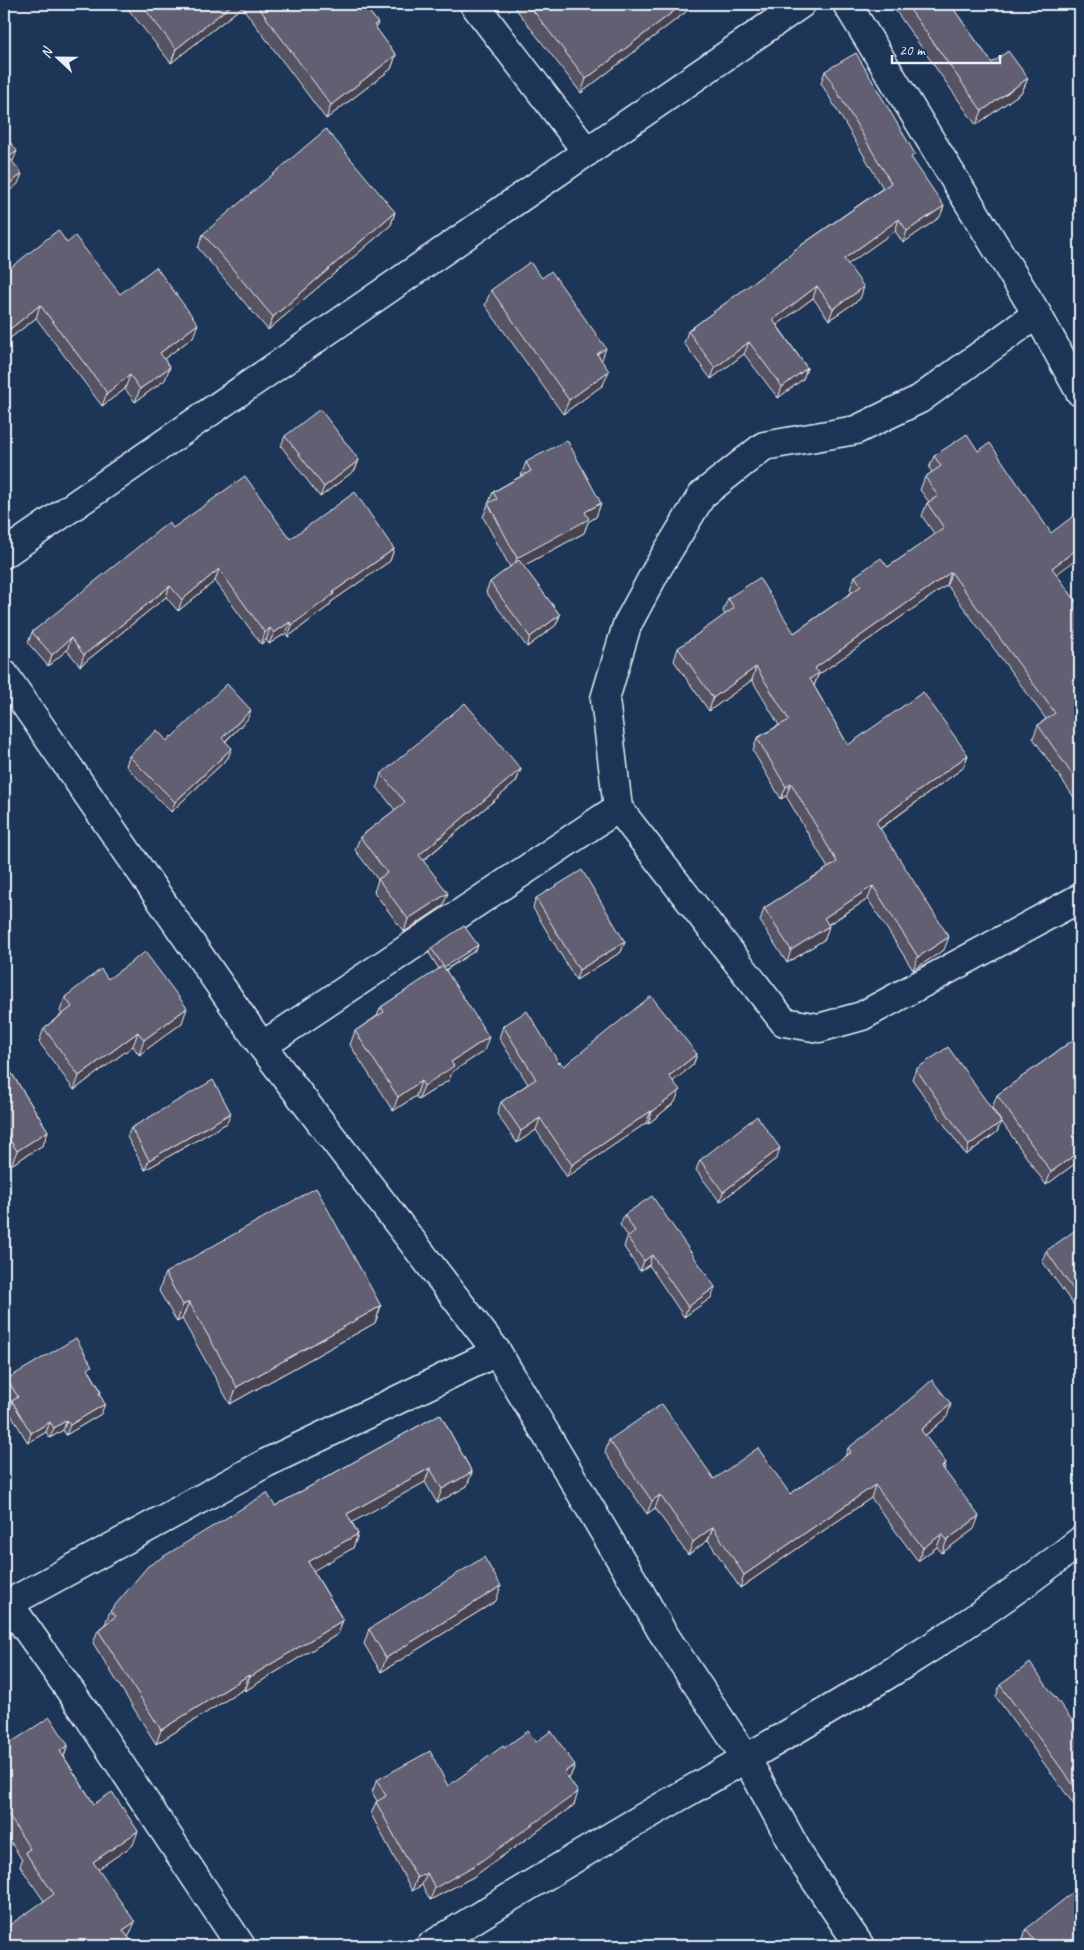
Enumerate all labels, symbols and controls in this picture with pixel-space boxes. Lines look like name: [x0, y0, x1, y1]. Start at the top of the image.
north arrow: [32, 32, 82, 82]
scale bar: [892, 32, 999, 64]
text: 20 m: [899, 41, 926, 60]
text: N: [37, 44, 57, 61]

